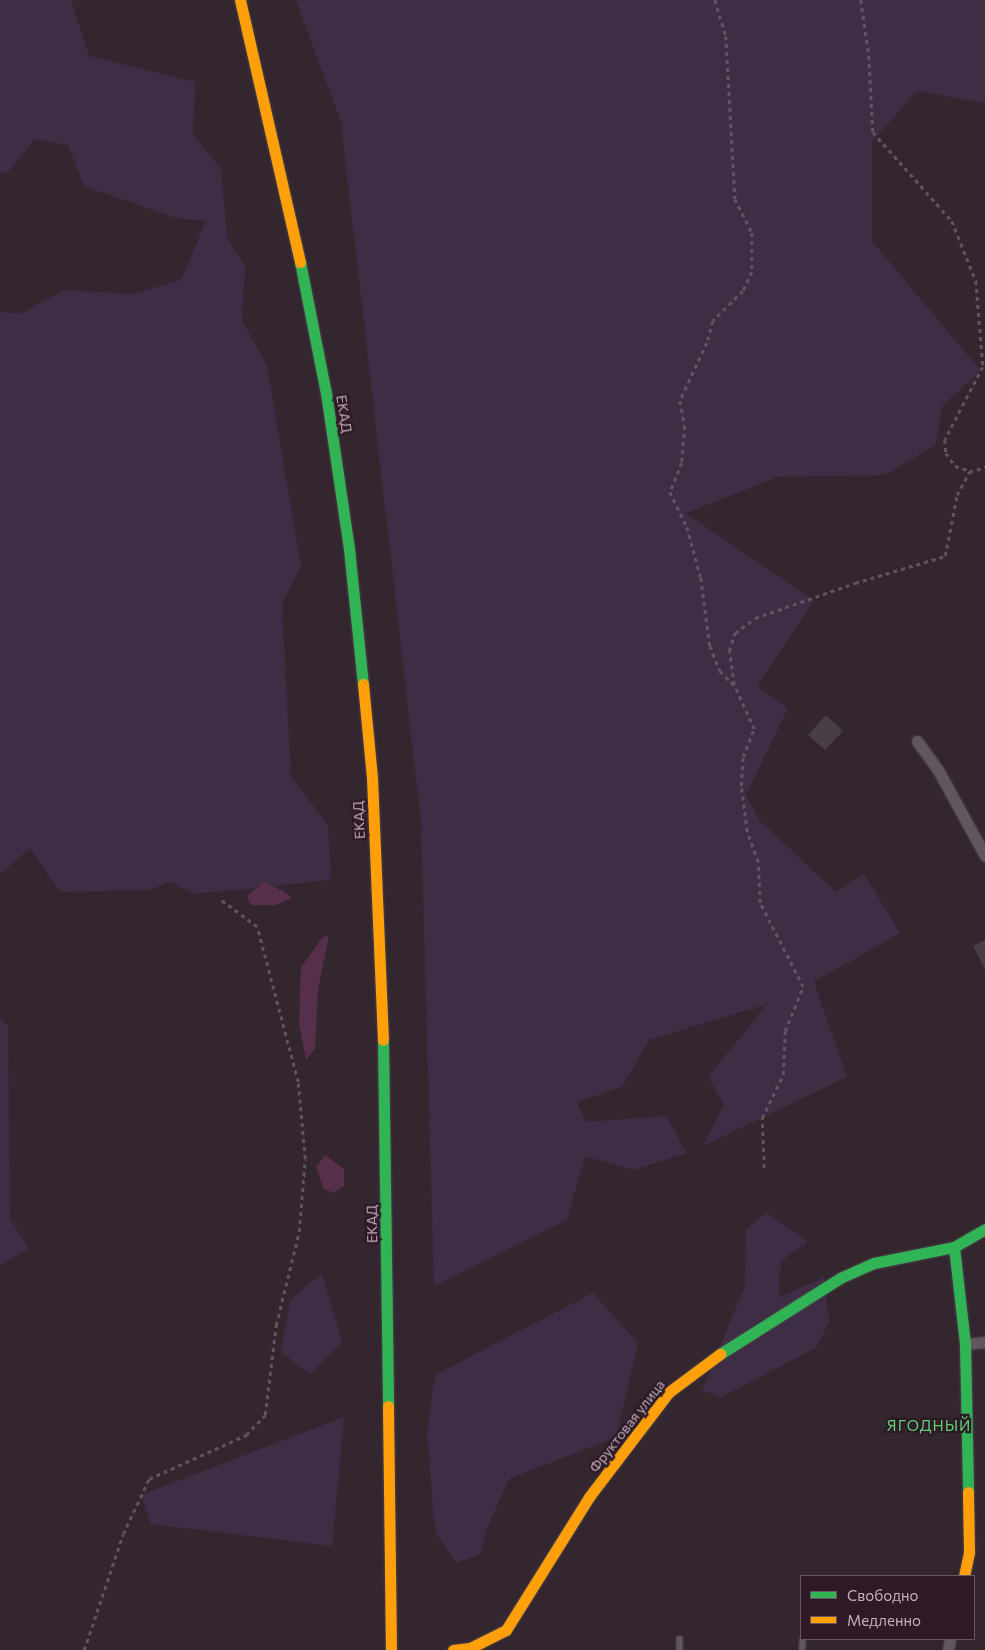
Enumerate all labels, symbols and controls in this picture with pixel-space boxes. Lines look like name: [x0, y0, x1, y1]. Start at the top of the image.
street label: ЕКАД: [333, 394, 355, 434]
street label: ЕКАД: [350, 800, 368, 840]
street label: ЕКАД: [363, 1205, 381, 1243]
street label: Фруктовая улица: [586, 1376, 668, 1476]
district label: ЯГОДНЫЙ: [886, 1417, 972, 1435]
legend: [800, 1575, 975, 1640]
text: Свободно: [847, 1586, 918, 1604]
text: Медленно: [847, 1611, 921, 1629]

